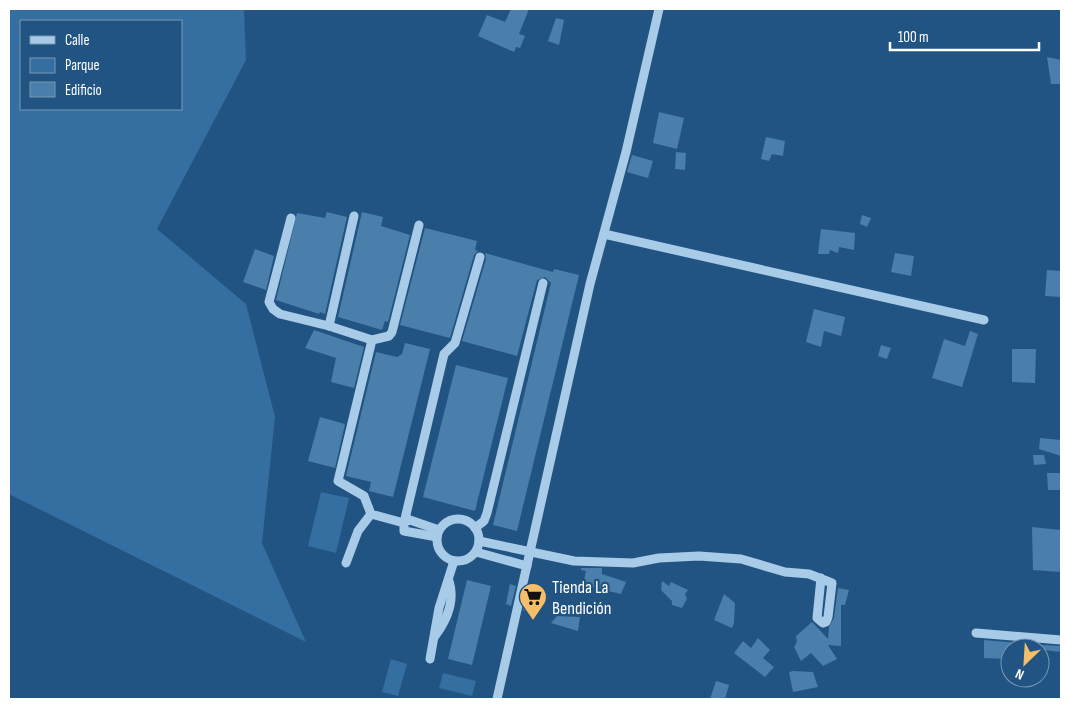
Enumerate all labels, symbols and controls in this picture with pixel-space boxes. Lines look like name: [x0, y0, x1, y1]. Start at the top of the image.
legend: [20, 20, 182, 110]
scale bar: [890, 20, 1039, 52]
text: 100 m: [898, 28, 929, 47]
text: Calle: [65, 31, 89, 50]
text: Parque: [65, 56, 100, 75]
text: Edificio: [65, 81, 102, 100]
place label: Tienda La Bendición: [552, 577, 612, 619]
supermarket icon: Tienda La Bendición: [518, 582, 548, 621]
north arrow: [1000, 638, 1050, 688]
text: N: [1013, 665, 1027, 684]

